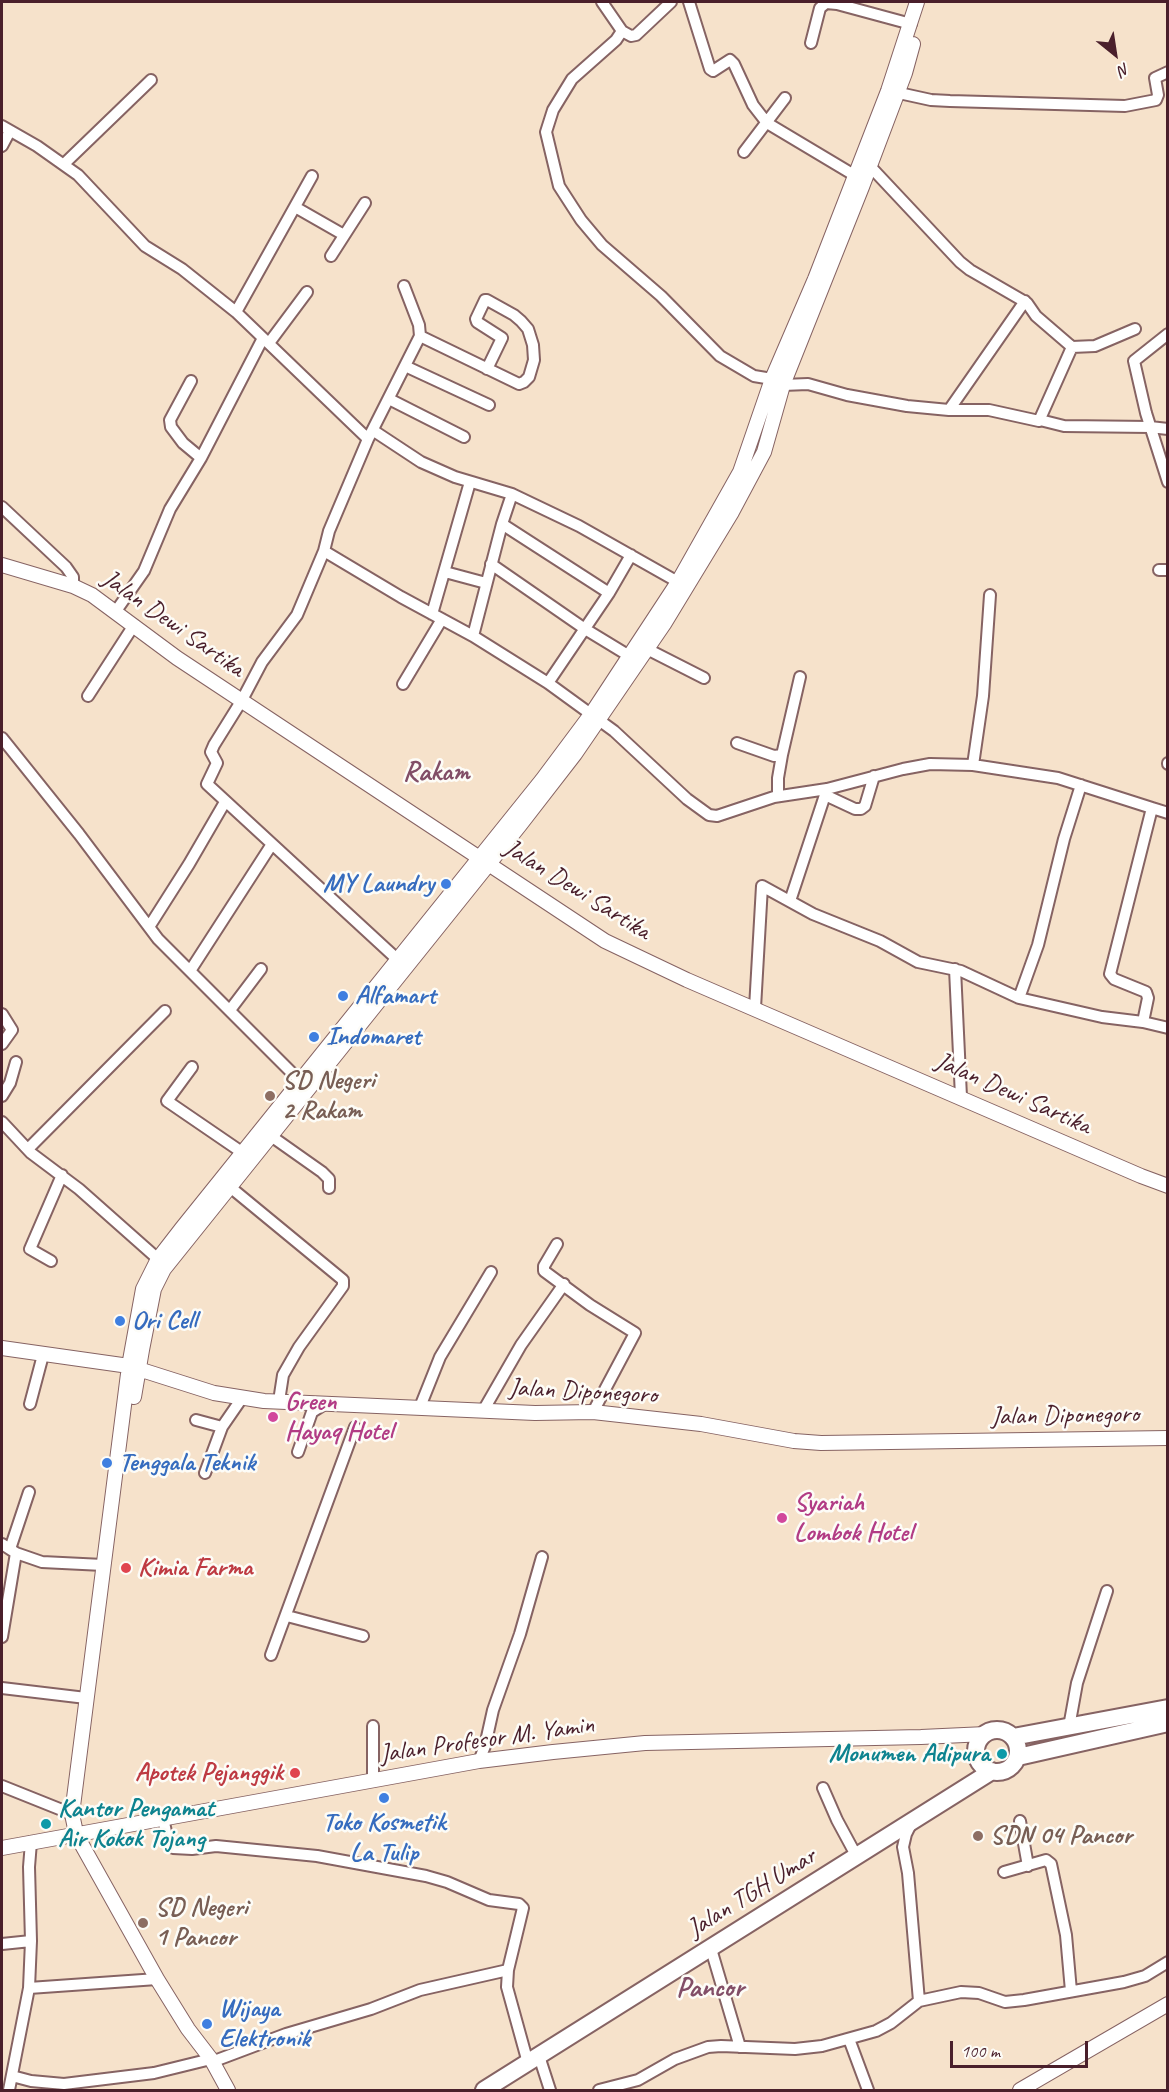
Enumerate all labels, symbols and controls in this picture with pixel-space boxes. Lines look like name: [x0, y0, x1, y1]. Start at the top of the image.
north arrow: [1085, 24, 1145, 84]
text: N: [1115, 58, 1133, 81]
street label: Jalan Dewi Sartika: [96, 563, 250, 685]
district label: Rakam: [403, 756, 469, 790]
street label: Jalan Dewi Sartika: [498, 833, 656, 947]
place label: MY Laundry: [323, 868, 434, 900]
marker: MY Laundry: [439, 877, 453, 891]
place label: Alfamart: [355, 980, 436, 1012]
marker: Alfamart: [336, 989, 350, 1003]
place label: Indomaret: [326, 1021, 420, 1053]
marker: Indomaret: [307, 1030, 321, 1044]
street label: Jalan Dewi Sartika: [930, 1046, 1096, 1142]
place label: SD Negeri 2 Rakam: [282, 1065, 375, 1126]
marker: SD Negeri 2 Rakam: [263, 1089, 277, 1103]
place label: Ori Cell: [132, 1305, 197, 1337]
marker: Ori Cell: [113, 1314, 127, 1328]
street label: Jalan Diponegoro: [508, 1373, 658, 1411]
place label: Green Hayaq Hotel: [285, 1386, 393, 1448]
street label: Jalan Diponegoro: [991, 1399, 1139, 1433]
marker: Green Hayaq Hotel: [266, 1410, 280, 1424]
place label: Tenggala Teknik: [119, 1447, 255, 1479]
marker: Tenggala Teknik: [100, 1456, 114, 1470]
place label: Syariah Lombok Hotel: [794, 1487, 913, 1548]
marker: Syariah Lombok Hotel: [775, 1511, 789, 1525]
place label: Kimia Farma: [138, 1552, 253, 1584]
marker: Kimia Farma: [119, 1561, 133, 1575]
street label: Jalan Profesor M. Yamin: [378, 1710, 596, 1770]
place label: Monumen Adipura: [829, 1738, 990, 1770]
marker: Monumen Adipura: [995, 1747, 1009, 1761]
place label: Apotek Pejanggik: [135, 1757, 283, 1789]
marker: Apotek Pejanggik: [288, 1766, 302, 1780]
marker: Toko Kosmetik La Tulip: [377, 1791, 391, 1805]
place label: Kantor Pengamat Air Kokok Tojang: [58, 1793, 214, 1854]
place label: Toko Kosmetik La Tulip: [323, 1807, 445, 1868]
marker: Kantor Pengamat Air Kokok Tojang: [39, 1817, 53, 1831]
place label: SDN 04 Pancor: [990, 1820, 1132, 1852]
marker: SDN 04 Pancor: [971, 1829, 985, 1843]
street label: Jalan TGH Umar: [682, 1841, 822, 1945]
place label: SD Negeri 1 Pancor: [155, 1892, 248, 1954]
marker: SD Negeri 1 Pancor: [136, 1916, 150, 1930]
district label: Pancor: [676, 1972, 744, 2006]
place label: Wijaya Elektronik: [219, 1993, 310, 2054]
marker: Wijaya Elektronik: [200, 2017, 214, 2031]
scale bar: [953, 2029, 1091, 2067]
text: 100 m: [961, 2040, 1000, 2062]

